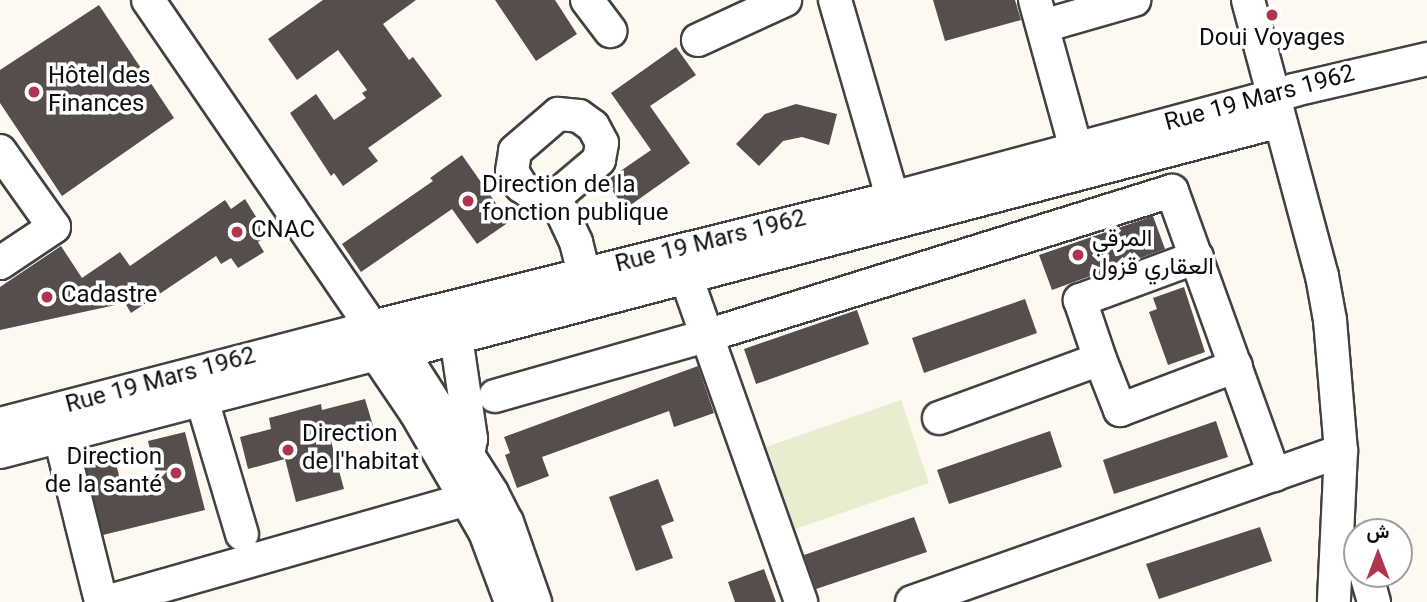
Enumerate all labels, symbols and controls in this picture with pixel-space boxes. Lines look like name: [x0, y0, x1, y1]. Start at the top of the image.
marker: Doui Voyages: [1264, 7, 1280, 23]
place label: Doui Voyages: [1199, 26, 1345, 54]
street label: Rue 19 Mars 1962: [1162, 61, 1358, 139]
place label: Hôtel des Finances: [48, 64, 150, 120]
marker: Hôtel des Finances: [26, 84, 42, 100]
place label: Direction de la fonction publique: [482, 173, 668, 229]
marker: Direction de la fonction publique: [460, 193, 476, 209]
street label: Rue 19 Mars 1962: [613, 205, 809, 281]
place label: CNAC: [251, 218, 315, 246]
marker: CNAC: [229, 224, 245, 240]
place label: المرقي العقاري قزول: [1092, 227, 1214, 283]
marker: المرقي العقاري قزول: [1070, 247, 1086, 263]
place label: Cadastre: [61, 283, 157, 311]
marker: Cadastre: [39, 289, 55, 305]
street label: Rue 19 Mars 1962: [63, 343, 259, 421]
place label: Direction de l'habitat: [302, 422, 419, 478]
marker: Direction de l'habitat: [280, 442, 296, 458]
place label: Direction de la santé: [45, 445, 162, 501]
marker: Direction de la santé: [168, 465, 184, 481]
north arrow: [1343, 518, 1413, 588]
text: ش: [1367, 519, 1389, 548]

